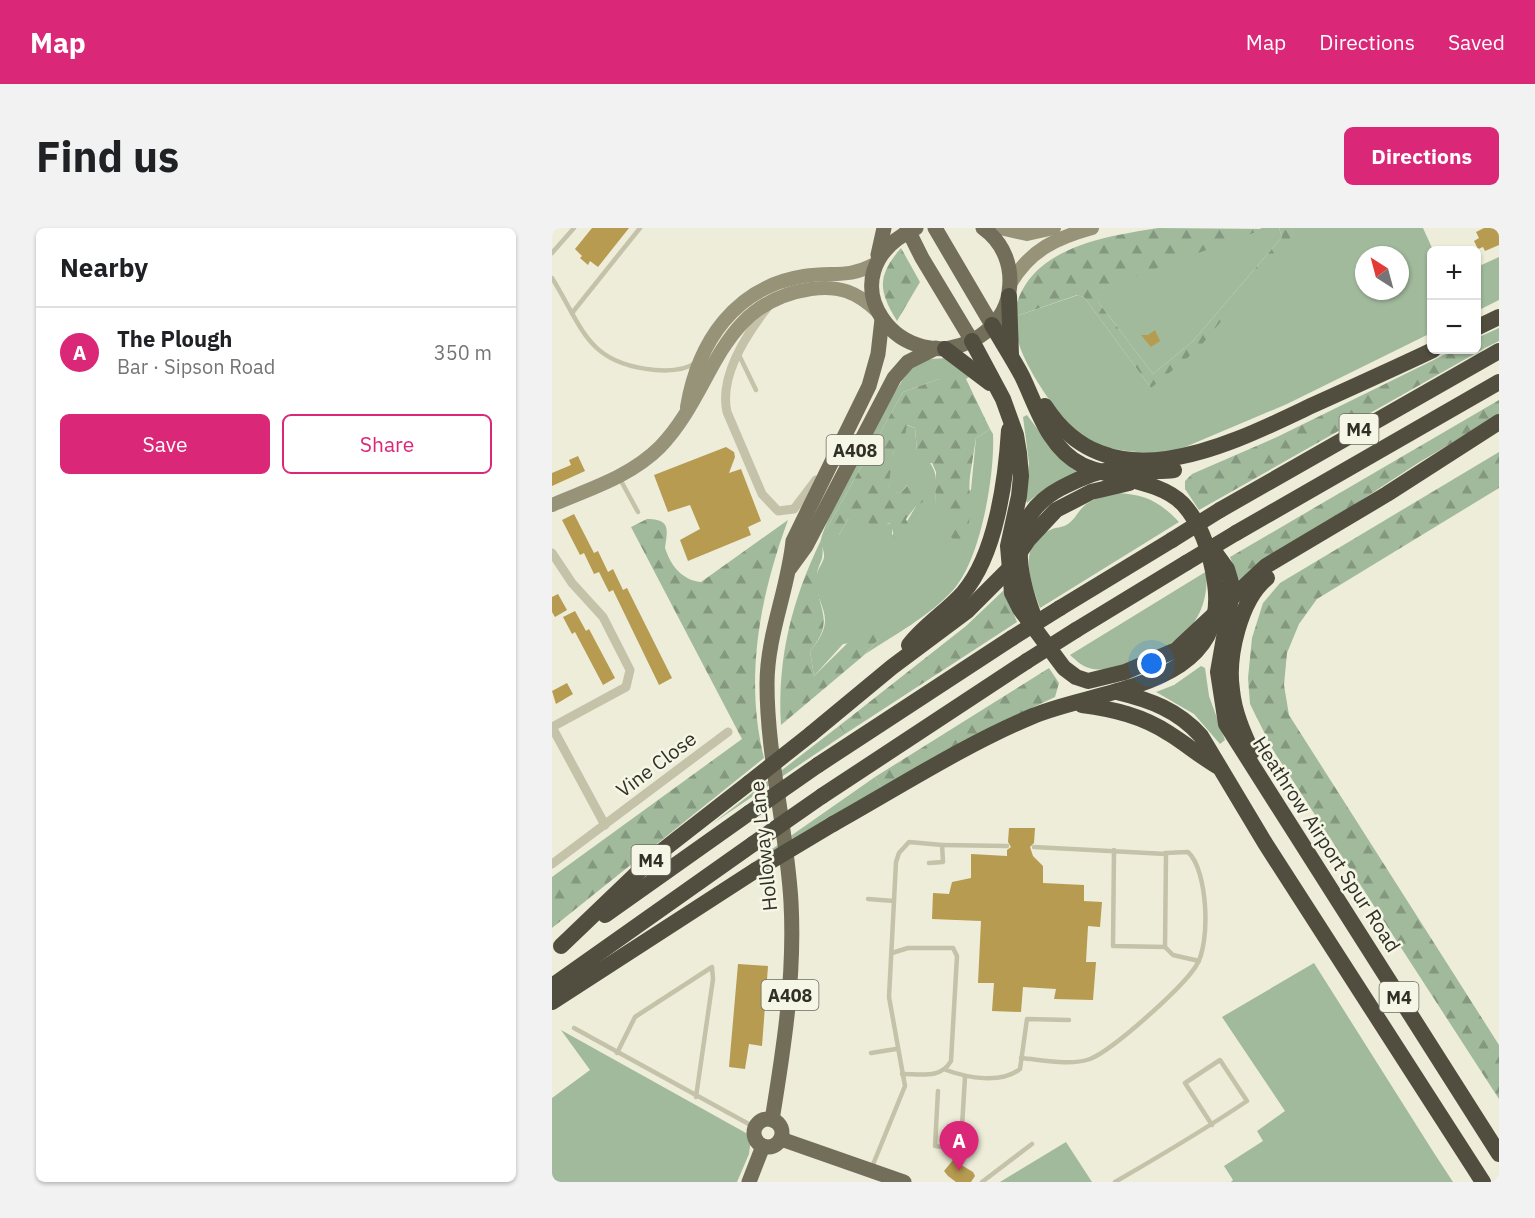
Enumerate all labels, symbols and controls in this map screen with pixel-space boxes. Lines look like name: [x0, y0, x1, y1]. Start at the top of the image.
text: Map: [30, 24, 86, 61]
text: Map: [1246, 28, 1286, 56]
text: Directions: [1319, 28, 1415, 56]
text: Saved: [1448, 28, 1505, 56]
button: Directions: [1344, 127, 1499, 185]
text: Find us: [36, 129, 179, 184]
north arrow: [1355, 246, 1409, 300]
map controls: [1427, 246, 1481, 354]
button: +: [1427, 246, 1481, 300]
text: Nearby: [60, 250, 148, 284]
button: −: [1427, 300, 1481, 354]
text: The Plough: [117, 324, 232, 353]
text: A: [73, 339, 86, 366]
text: 350 m: [434, 339, 492, 366]
text: Bar · Sipson Road: [117, 353, 275, 380]
button: Save: [60, 414, 270, 474]
button: Share: [282, 414, 492, 474]
road number: M4: [1340, 414, 1378, 444]
road number: A408: [826, 435, 884, 465]
your location: [1137, 649, 1166, 678]
street label: Vine Close: [610, 725, 702, 803]
street label: Heathrow Airport Spur Road: [1247, 731, 1407, 957]
street label: Holloway Lane: [743, 780, 783, 912]
road number: M4: [632, 845, 670, 875]
road number: A408: [762, 980, 818, 1010]
road number: M4: [1380, 982, 1418, 1012]
pin: A: [940, 1122, 978, 1171]

